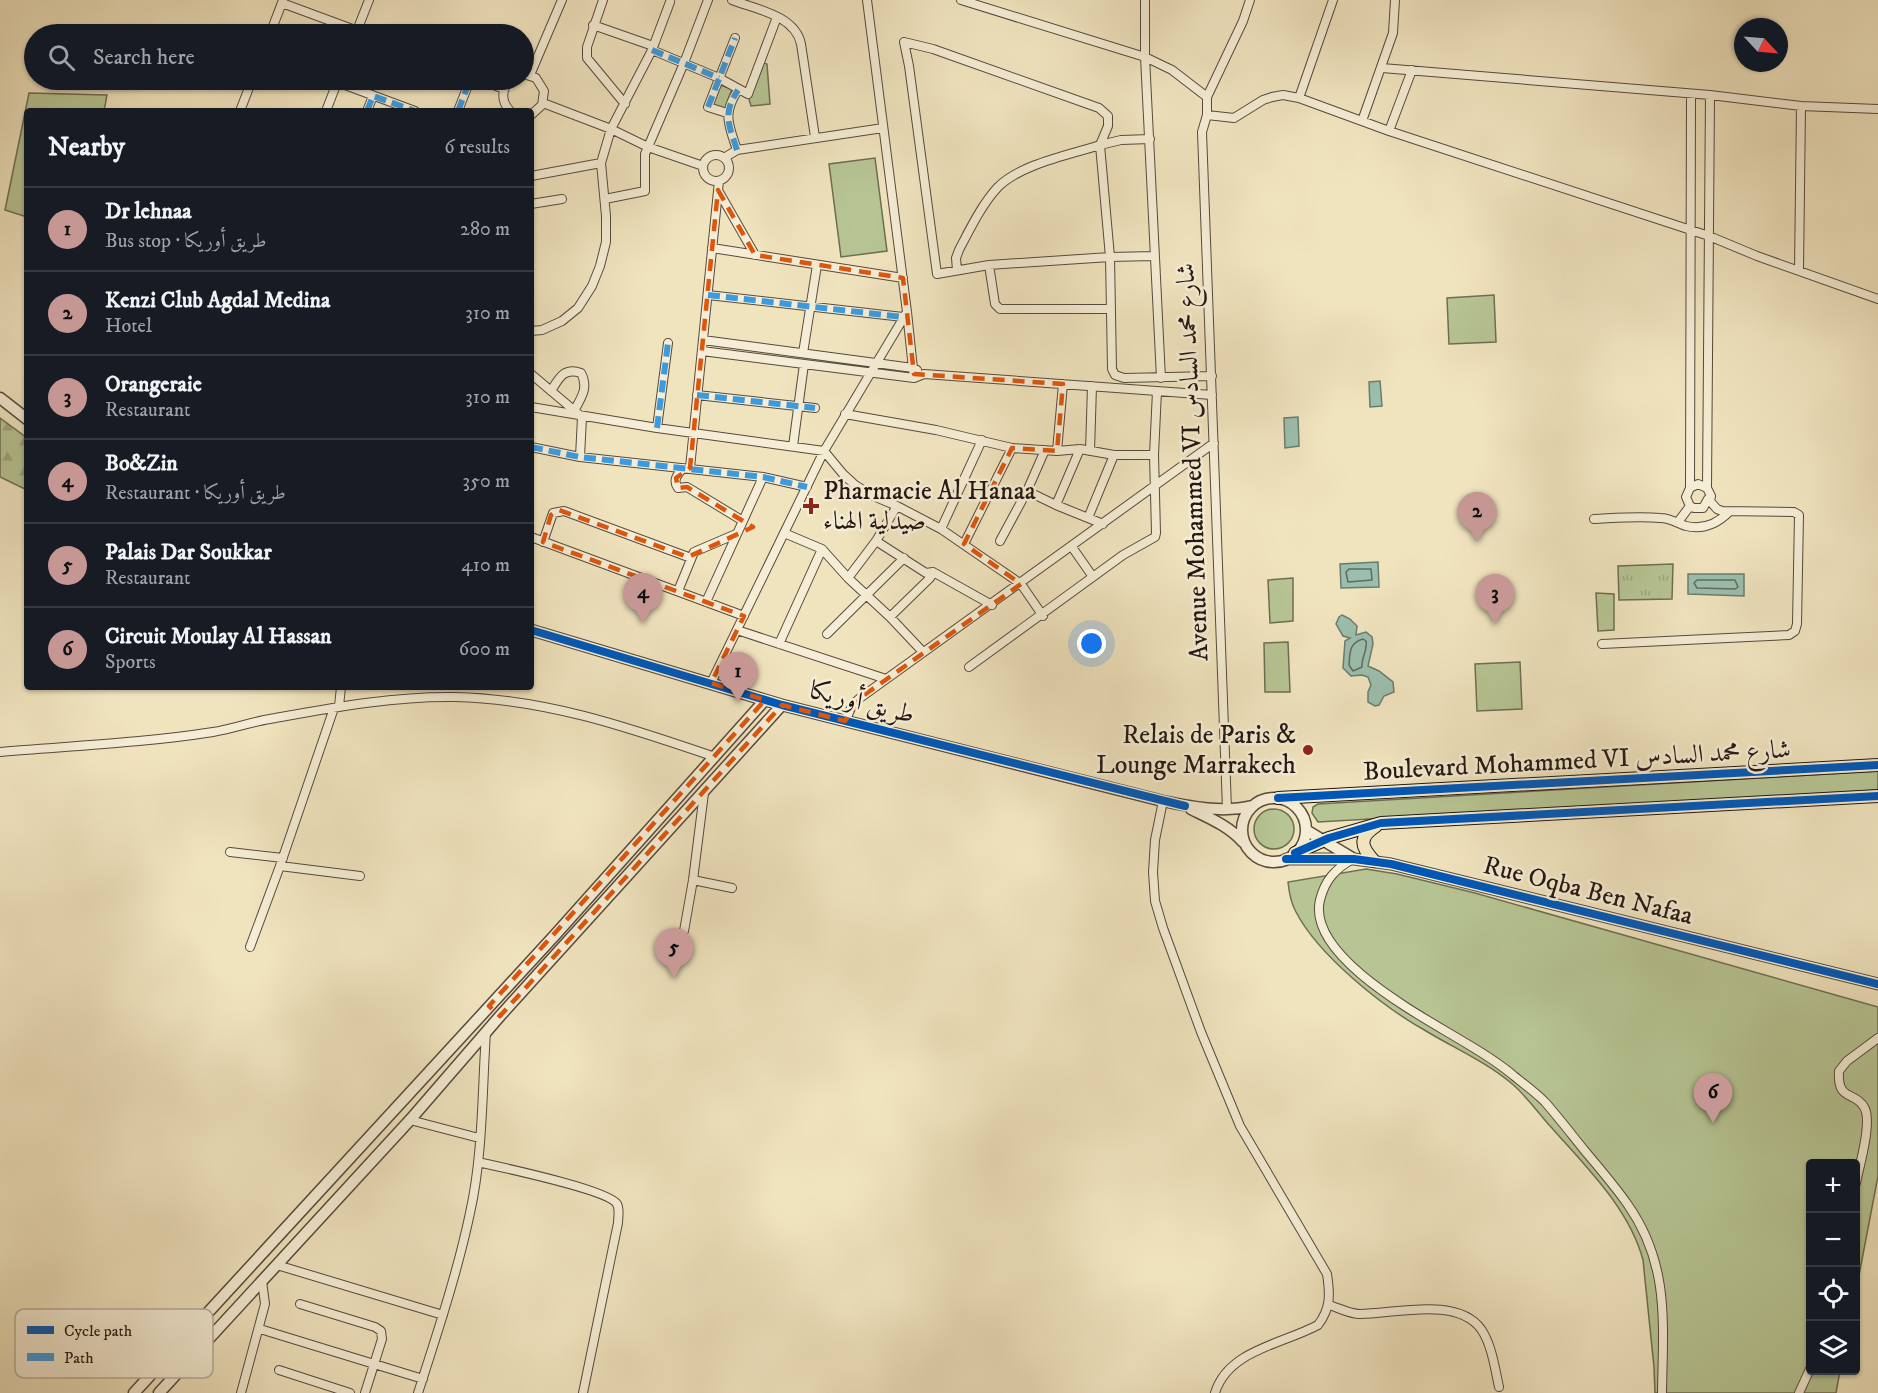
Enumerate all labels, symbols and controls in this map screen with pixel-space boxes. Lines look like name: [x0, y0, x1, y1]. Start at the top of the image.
north arrow: [1734, 18, 1788, 72]
search box: [24, 24, 534, 90]
icon: search: [45, 41, 78, 74]
text: Search here: [93, 44, 195, 71]
text: Nearby: [48, 131, 125, 164]
text: 6 results: [444, 135, 510, 160]
text: Dr lehnaa: [105, 198, 192, 225]
text: 1: [64, 217, 71, 242]
text: 280 m: [460, 217, 510, 242]
text: Bus stop · طريق أوريكا: [105, 229, 267, 254]
street label: Avenue Mohammed VI شارع محمد السادس: [1170, 262, 1220, 662]
text: Kenzi Club Agdal Medina: [105, 287, 330, 314]
text: 2: [63, 301, 72, 326]
text: 310 m: [465, 301, 510, 326]
text: Hotel: [105, 314, 152, 339]
text: Orangeraie: [105, 371, 202, 398]
text: 3: [64, 385, 71, 410]
text: 310 m: [465, 385, 510, 410]
text: Restaurant: [105, 398, 190, 423]
text: Bo&Zin: [105, 450, 178, 477]
text: 4: [62, 469, 73, 494]
text: 350 m: [463, 469, 510, 494]
place label: Pharmacie Al Hanaa صيدلية الهناء: [823, 475, 1036, 538]
text: Restaurant · طريق أوريكا: [105, 481, 286, 506]
pin: 2: [1458, 492, 1496, 542]
marker: Pharmacie Al Hanaa صيدلية الهناء: [804, 499, 818, 513]
text: Palais Dar Soukkar: [105, 539, 272, 566]
text: 5: [63, 553, 72, 578]
text: 410 m: [461, 553, 510, 578]
text: Restaurant: [105, 566, 190, 591]
pin: 4: [624, 574, 662, 623]
pin: 3: [1476, 574, 1514, 624]
text: Circuit Moulay Al Hassan: [105, 623, 332, 650]
your location: [1077, 629, 1106, 658]
text: 6: [62, 637, 73, 662]
text: 600 m: [459, 637, 510, 662]
text: Sports: [105, 650, 156, 675]
pin: 1: [718, 652, 758, 702]
street label: طريق أوريكا: [806, 672, 918, 732]
place label: Relais de Paris & Lounge Marrakech: [1096, 719, 1296, 782]
street label: Boulevard Mohammed VI شارع محمد السادس: [1362, 733, 1792, 793]
marker: Relais de Paris & Lounge Marrakech: [1301, 743, 1315, 757]
street label: Rue Oqba Ben Nafaa: [1480, 849, 1696, 933]
pin: 5: [654, 928, 694, 978]
pin: 6: [1694, 1074, 1732, 1123]
map controls: [1806, 1159, 1860, 1375]
button: +: [1806, 1159, 1860, 1213]
button: −: [1806, 1213, 1860, 1267]
button: locate: [1806, 1267, 1860, 1321]
legend: [15, 1309, 213, 1378]
text: Cycle path: [64, 1321, 133, 1341]
button: layers: [1806, 1321, 1860, 1375]
text: Path: [64, 1348, 94, 1368]

